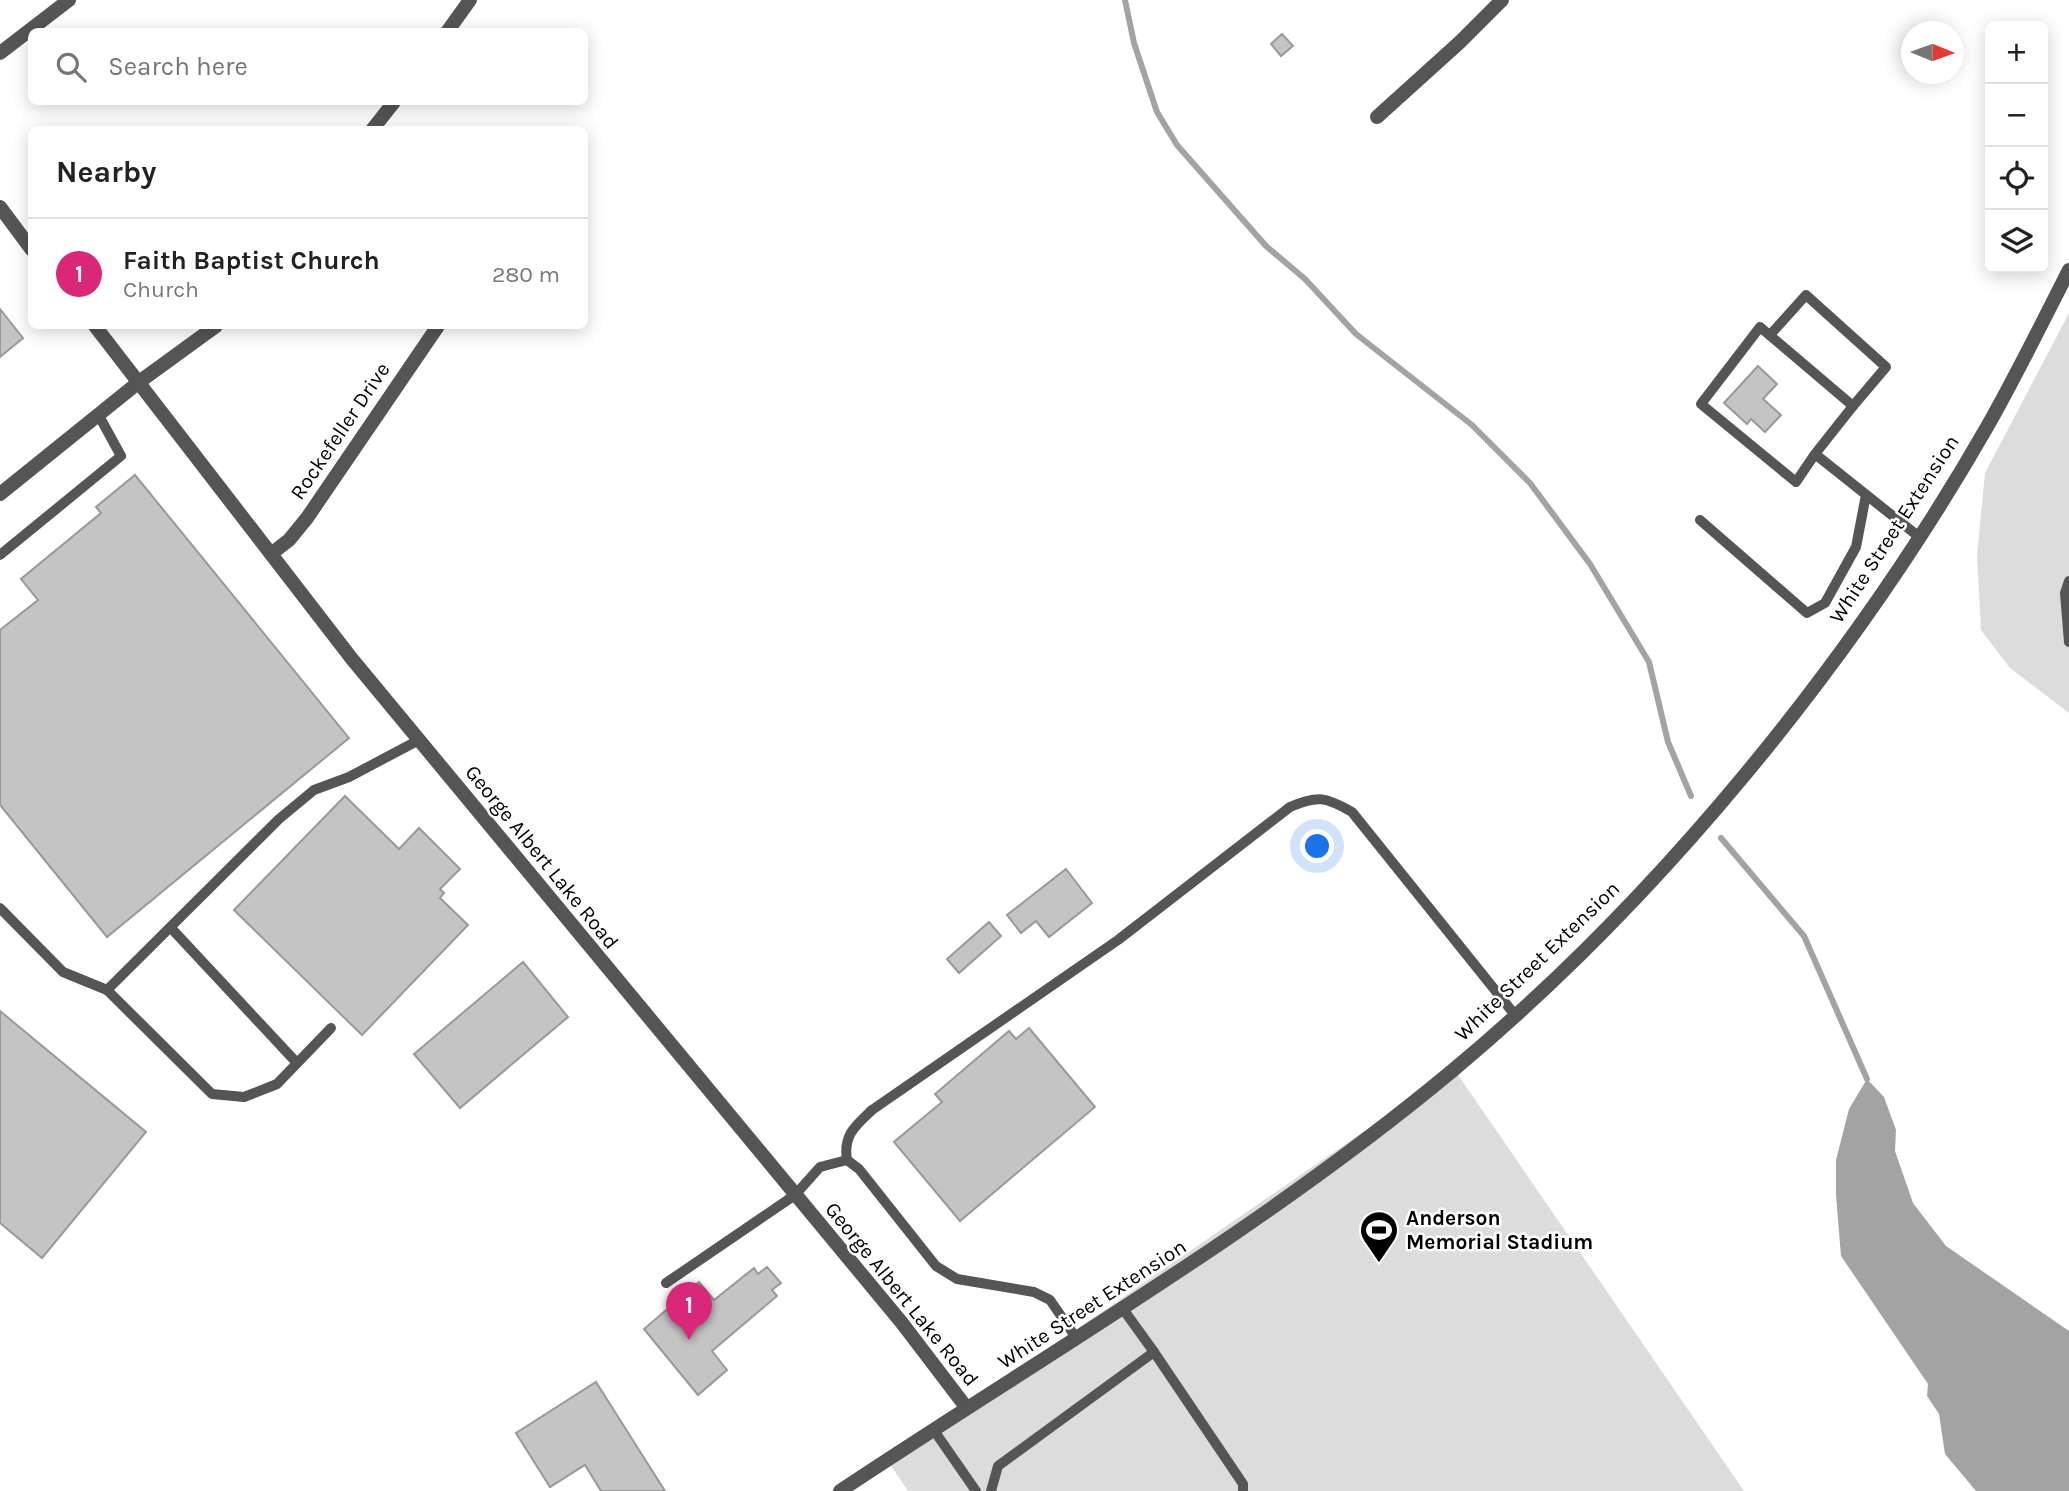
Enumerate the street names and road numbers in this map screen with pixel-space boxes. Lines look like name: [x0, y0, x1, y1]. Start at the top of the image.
street label: Rockefeller Drive: [285, 358, 395, 504]
street label: White Street Extension: [1824, 430, 1964, 628]
street label: George Albert Lake Road: [460, 760, 624, 954]
street label: White Street Extension: [1450, 876, 1624, 1046]
street label: George Albert Lake Road: [820, 1197, 984, 1391]
street label: White Street Extension: [993, 1234, 1191, 1374]

